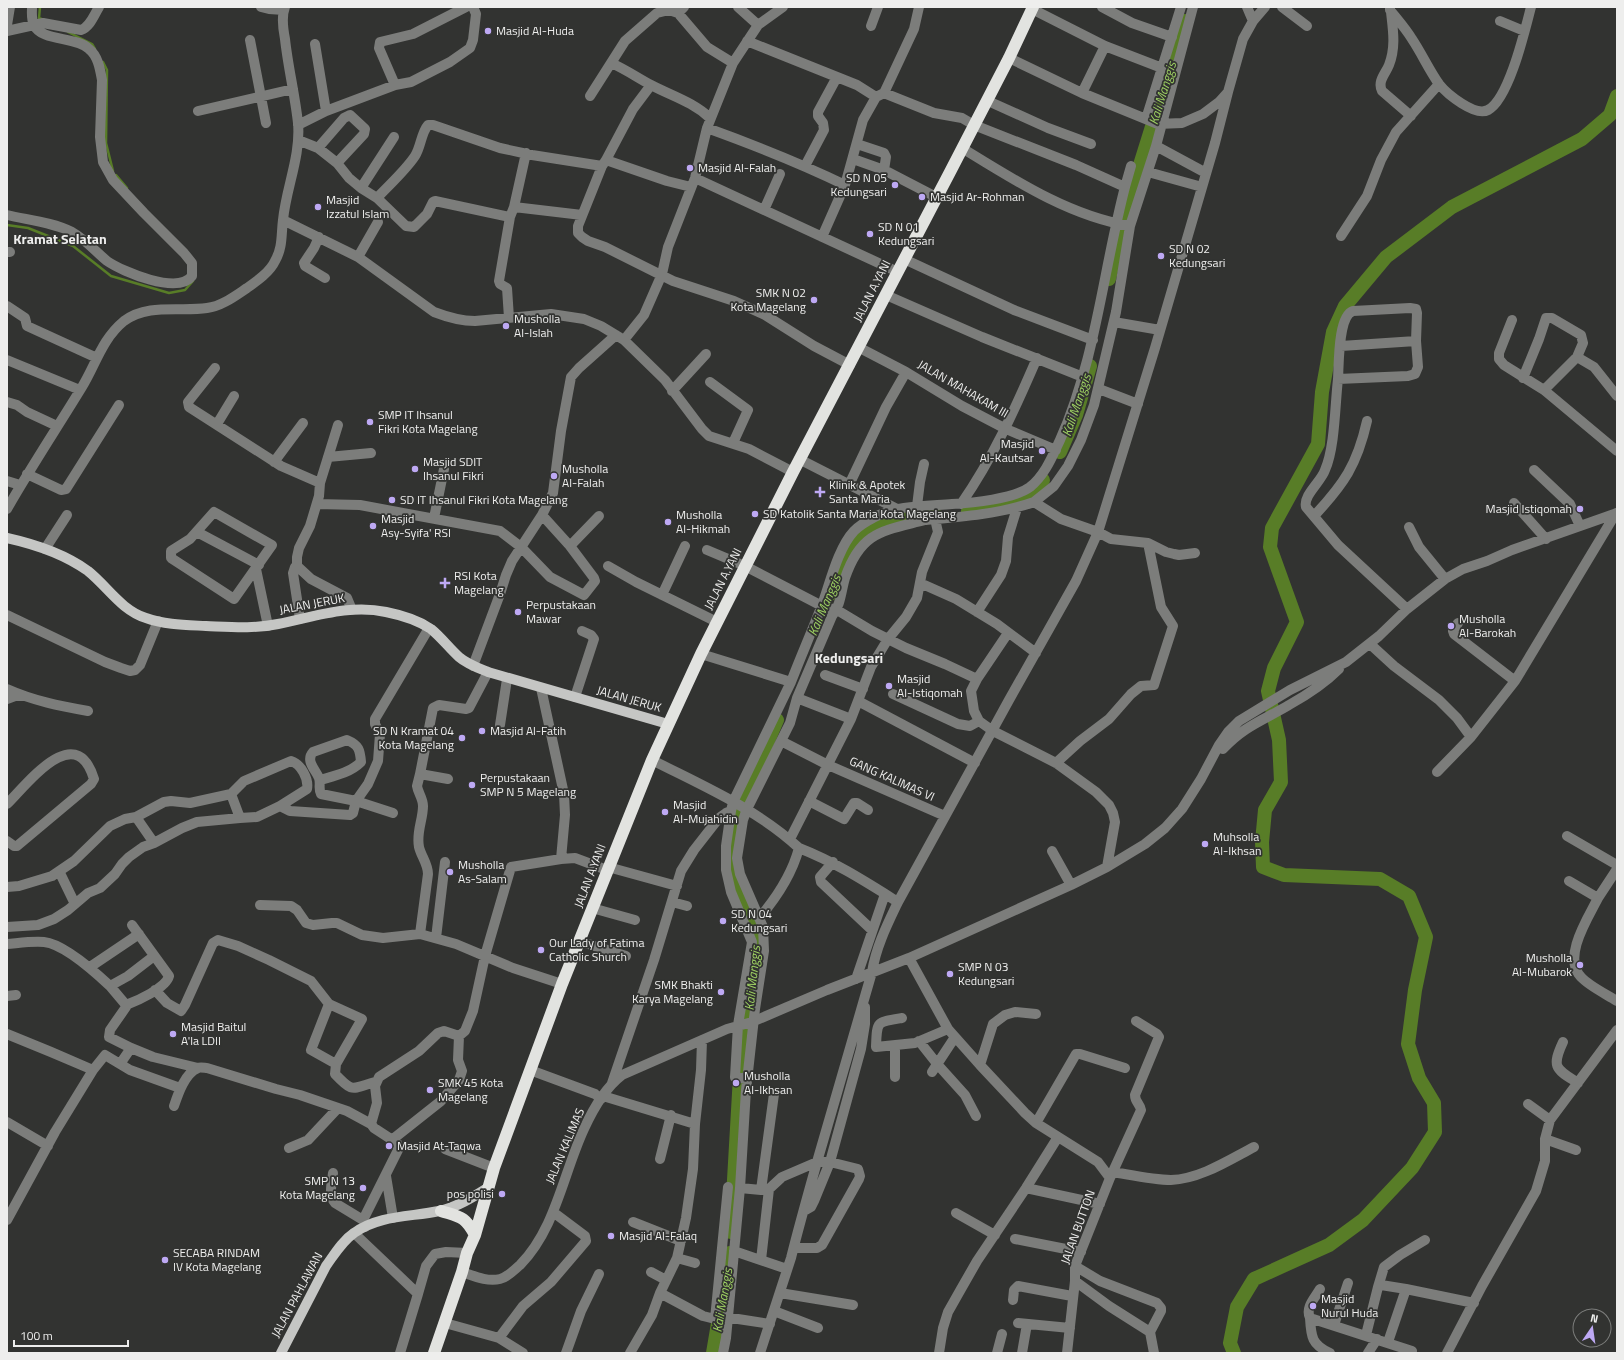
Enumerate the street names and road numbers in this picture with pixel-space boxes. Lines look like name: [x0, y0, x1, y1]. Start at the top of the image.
street label: JALAN A.YANI: [848, 257, 895, 325]
street label: JALAN MAHAKAM III: [914, 355, 1012, 422]
street label: JALAN A.YANI: [699, 545, 746, 613]
street label: JALAN JERUK: [278, 588, 346, 619]
street label: JALAN JERUK: [595, 680, 664, 717]
street label: GANG KALIMAS VI: [846, 751, 938, 806]
street label: JALAN A.YANI: [569, 841, 610, 911]
street label: JALAN KALIMAS: [540, 1105, 589, 1187]
street label: JALAN BUTTON: [1055, 1187, 1100, 1267]
street label: JALAN PAHLAWAN: [266, 1249, 327, 1341]

